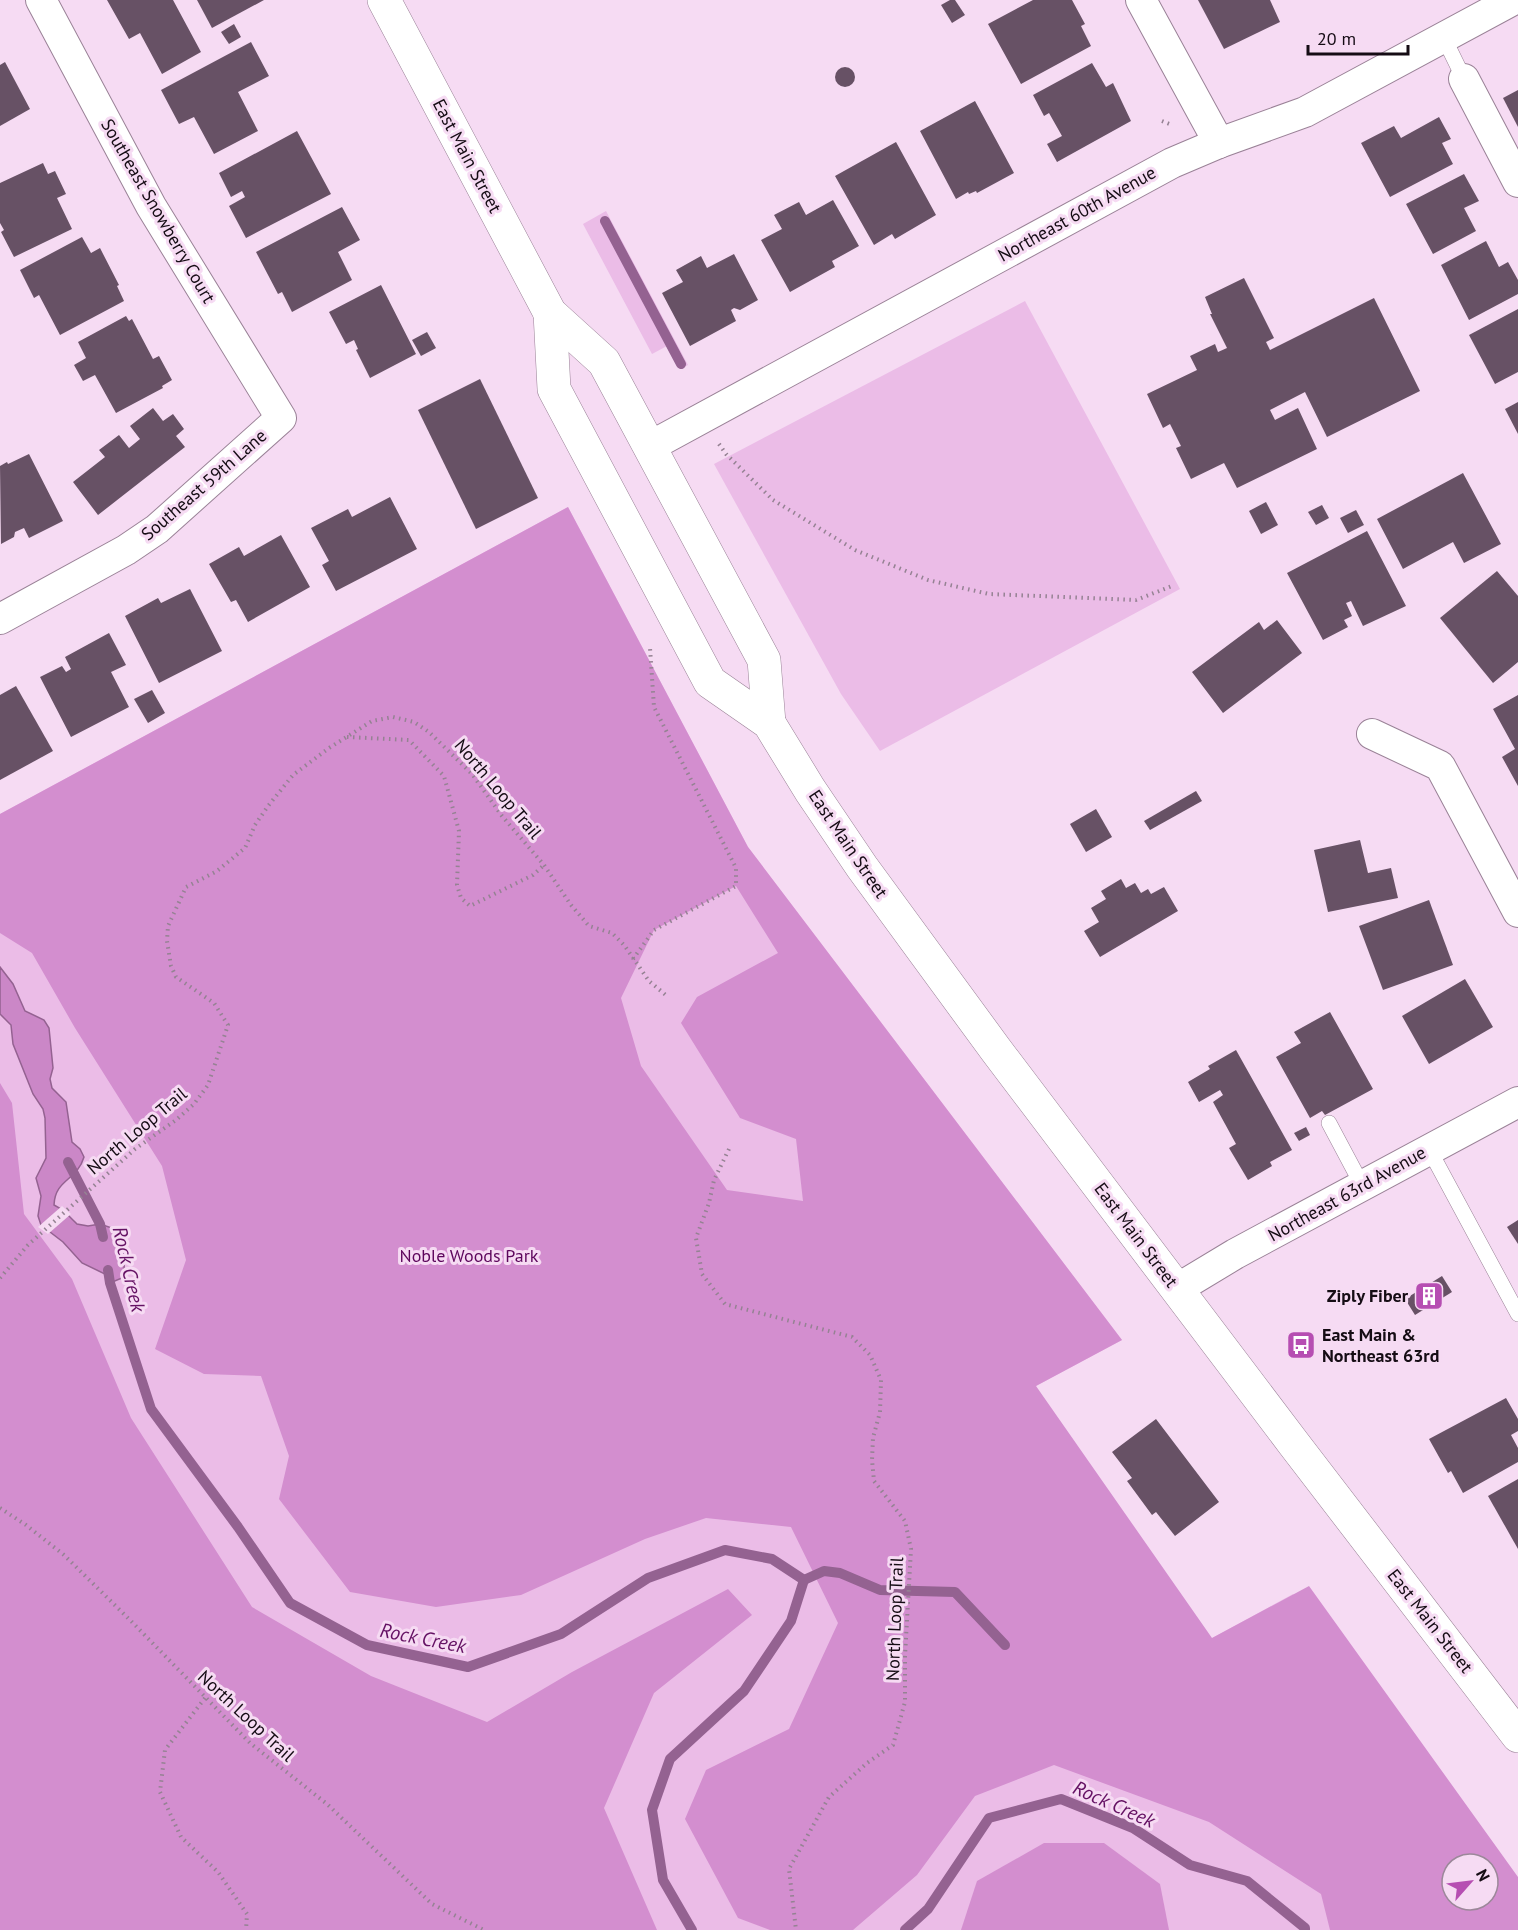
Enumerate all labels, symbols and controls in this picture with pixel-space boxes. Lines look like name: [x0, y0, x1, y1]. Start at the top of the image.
scale bar: [1308, 18, 1408, 56]
text: 20 m: [1317, 27, 1356, 50]
street label: East Main Street: [428, 95, 507, 217]
street label: Southeast Snowberry Court: [96, 115, 221, 307]
street label: Northeast 60th Avenue: [994, 161, 1160, 267]
street label: Southeast 59th Lane: [136, 424, 271, 545]
street label: North Loop Trail: [450, 734, 547, 844]
street label: East Main Street: [804, 785, 893, 902]
street label: North Loop Trail: [82, 1082, 192, 1179]
street label: Northeast 63rd Avenue: [1264, 1141, 1430, 1246]
street label: East Main Street: [1089, 1178, 1183, 1292]
water label: Rock Creek: [107, 1224, 152, 1315]
park label: Noble Woods Park: [400, 1244, 539, 1267]
building icon: Ziply Fiber: [1413, 1280, 1445, 1312]
place label: Ziply Fiber: [1327, 1284, 1409, 1307]
place label: East Main & Northeast 63rd: [1322, 1323, 1439, 1367]
bus stop icon: East Main & Northeast 63rd: [1285, 1329, 1317, 1361]
street label: North Loop Trail: [881, 1556, 908, 1681]
street label: East Main Street: [1383, 1564, 1478, 1677]
water label: Rock Creek: [378, 1617, 469, 1659]
street label: North Loop Trail: [193, 1665, 300, 1767]
water label: Rock Creek: [1069, 1774, 1160, 1834]
north arrow: [1440, 1852, 1500, 1912]
text: N: [1472, 1866, 1495, 1884]

